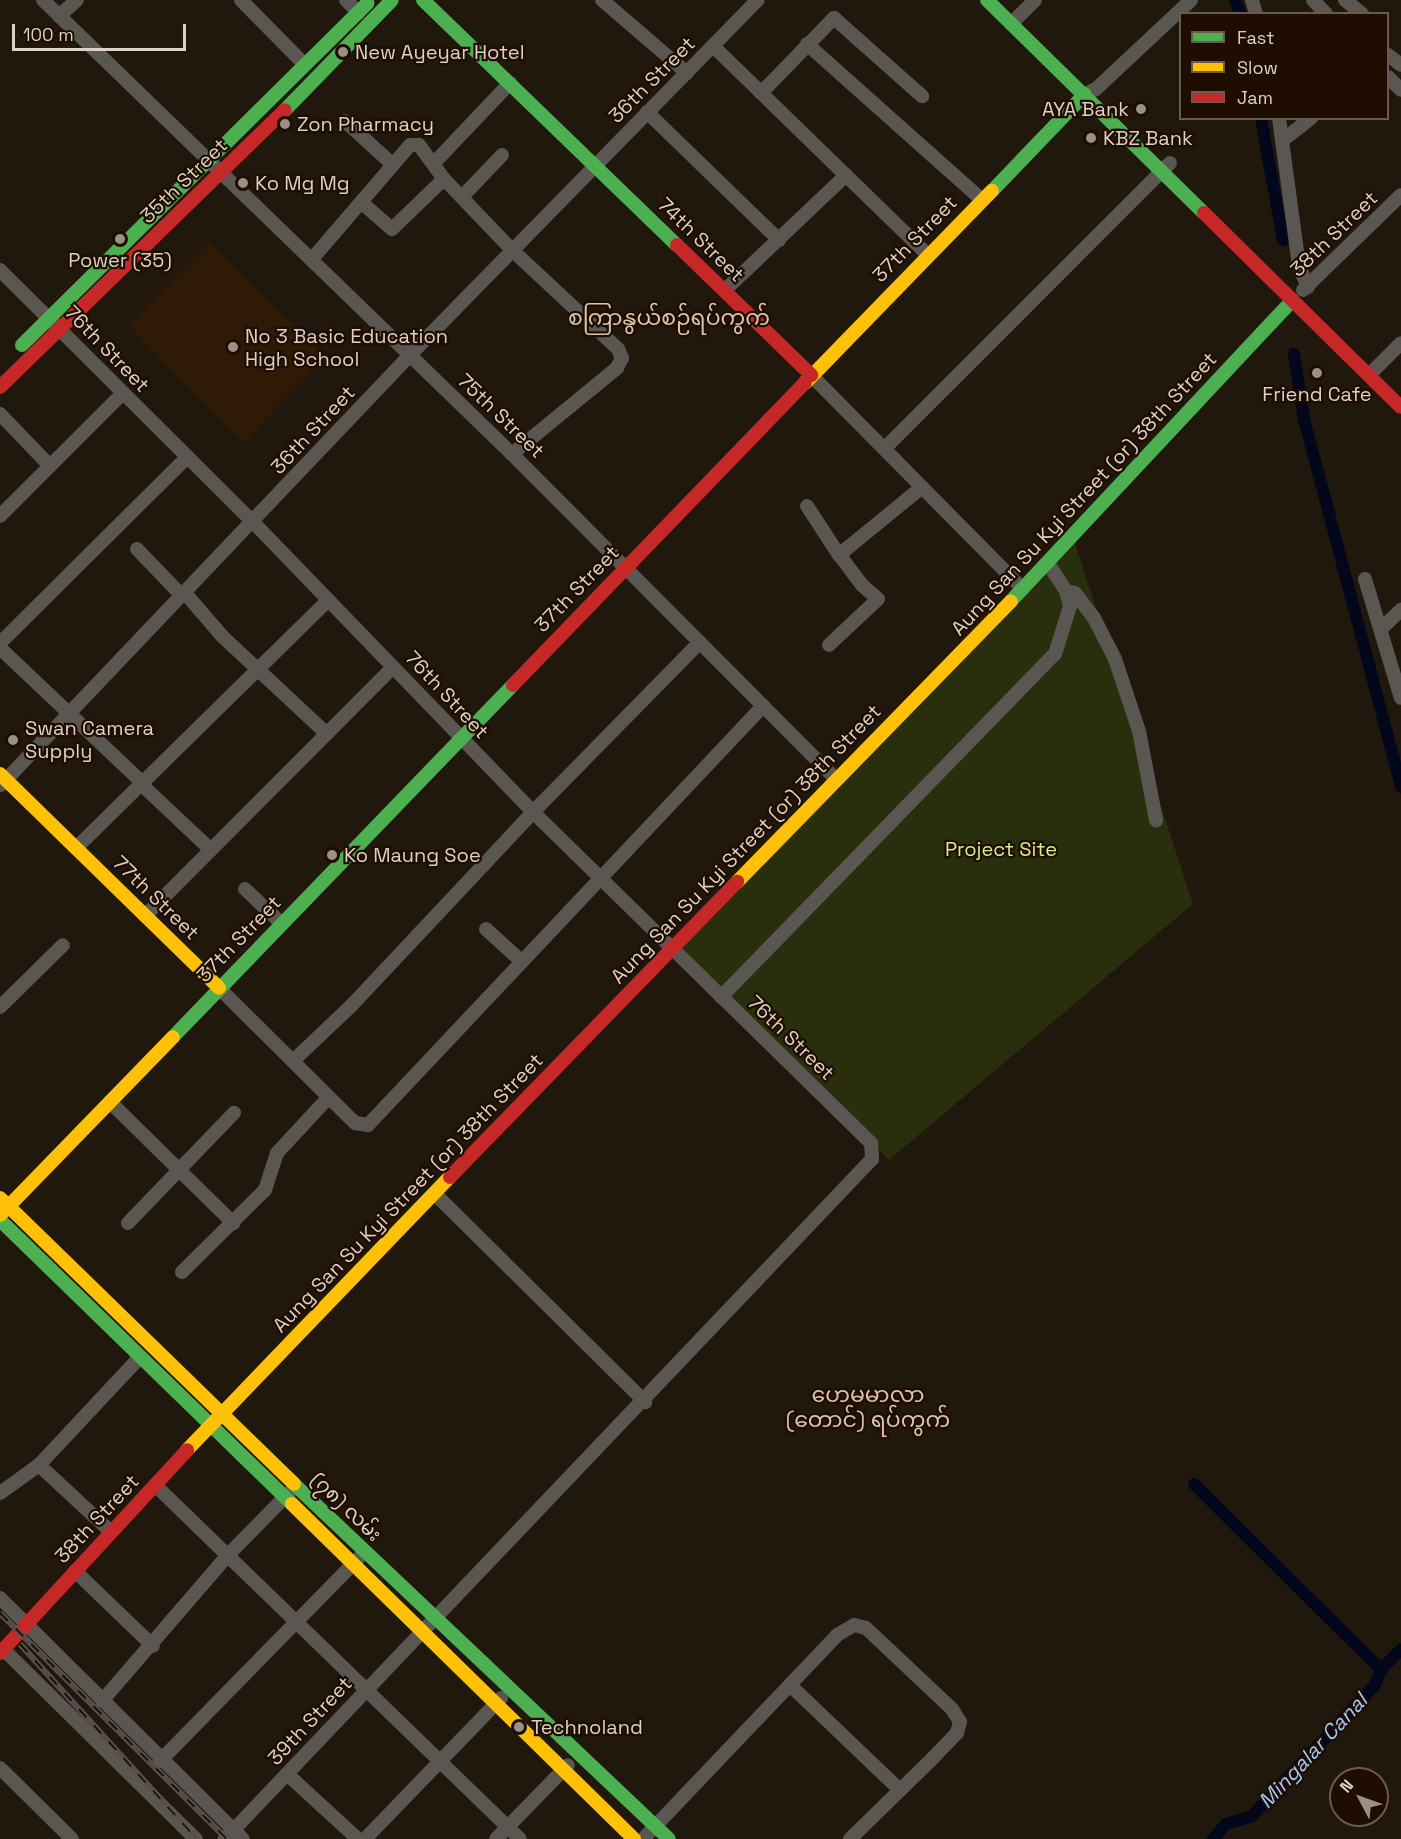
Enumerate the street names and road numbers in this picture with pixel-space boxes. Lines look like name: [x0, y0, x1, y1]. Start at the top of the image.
street label: 36th Street: [604, 32, 700, 128]
street label: 35th Street: [135, 134, 233, 228]
street label: 38th Street: [1285, 186, 1383, 282]
street label: 37th Street: [868, 191, 962, 287]
street label: 74th Street: [653, 193, 749, 287]
street label: 76th Street: [60, 301, 154, 397]
street label: Aung San Su Kyi Street (or) 38th Street: [946, 347, 1222, 641]
street label: 75th Street: [453, 369, 549, 463]
street label: 36th Street: [266, 381, 360, 479]
street label: 37th Street: [530, 541, 624, 637]
street label: 76th Street: [400, 646, 494, 744]
street label: Aung San Su Kyi Street (or) 38th Street: [606, 699, 886, 989]
street label: 77th Street: [108, 851, 204, 945]
street label: 37th Street: [192, 891, 286, 987]
street label: 76th Street: [743, 991, 839, 1085]
street label: Aung San Su Kyi Street (or) 38th Street: [268, 1048, 548, 1338]
street label: (၇၈) လမ်း: [306, 1467, 386, 1547]
street label: 38th Street: [50, 1470, 144, 1568]
street label: 39th Street: [263, 1672, 357, 1770]

